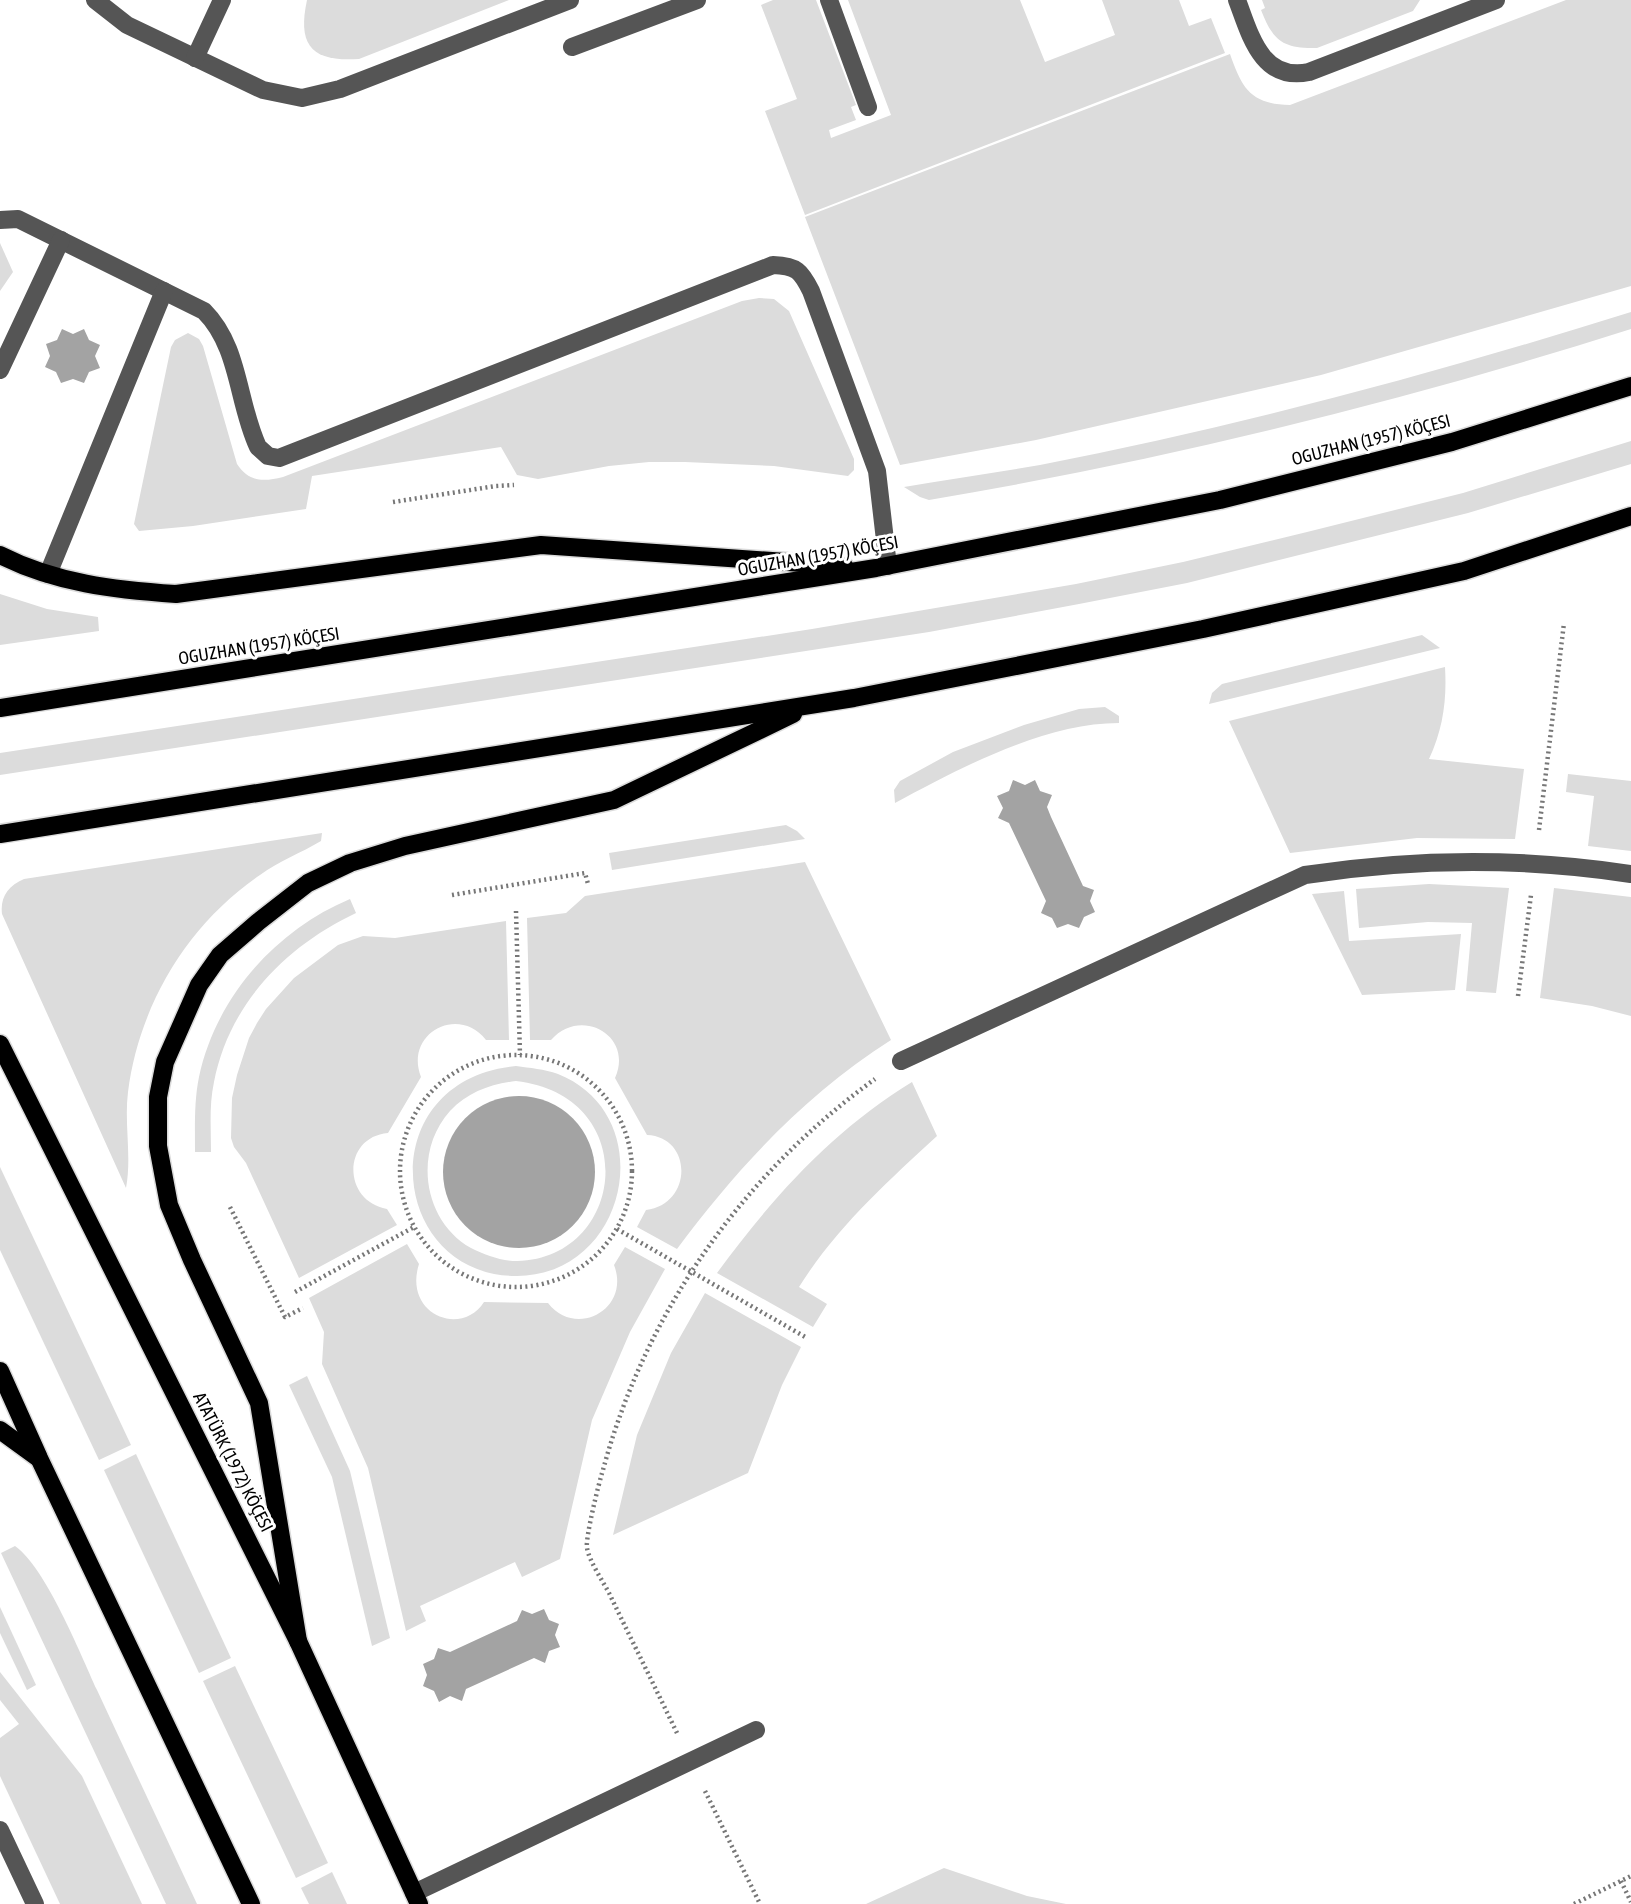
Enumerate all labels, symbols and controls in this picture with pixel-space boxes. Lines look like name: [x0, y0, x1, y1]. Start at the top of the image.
street label: OGUZHAN (1957) KÖÇESI: [1289, 410, 1452, 469]
street label: OGUZHAN (1957) KÖÇESI: [736, 531, 900, 580]
street label: OGUZHAN (1957) KÖÇESI: [177, 622, 341, 669]
street label: ATATÜRK (1972) KÖÇESI: [189, 1388, 278, 1535]

